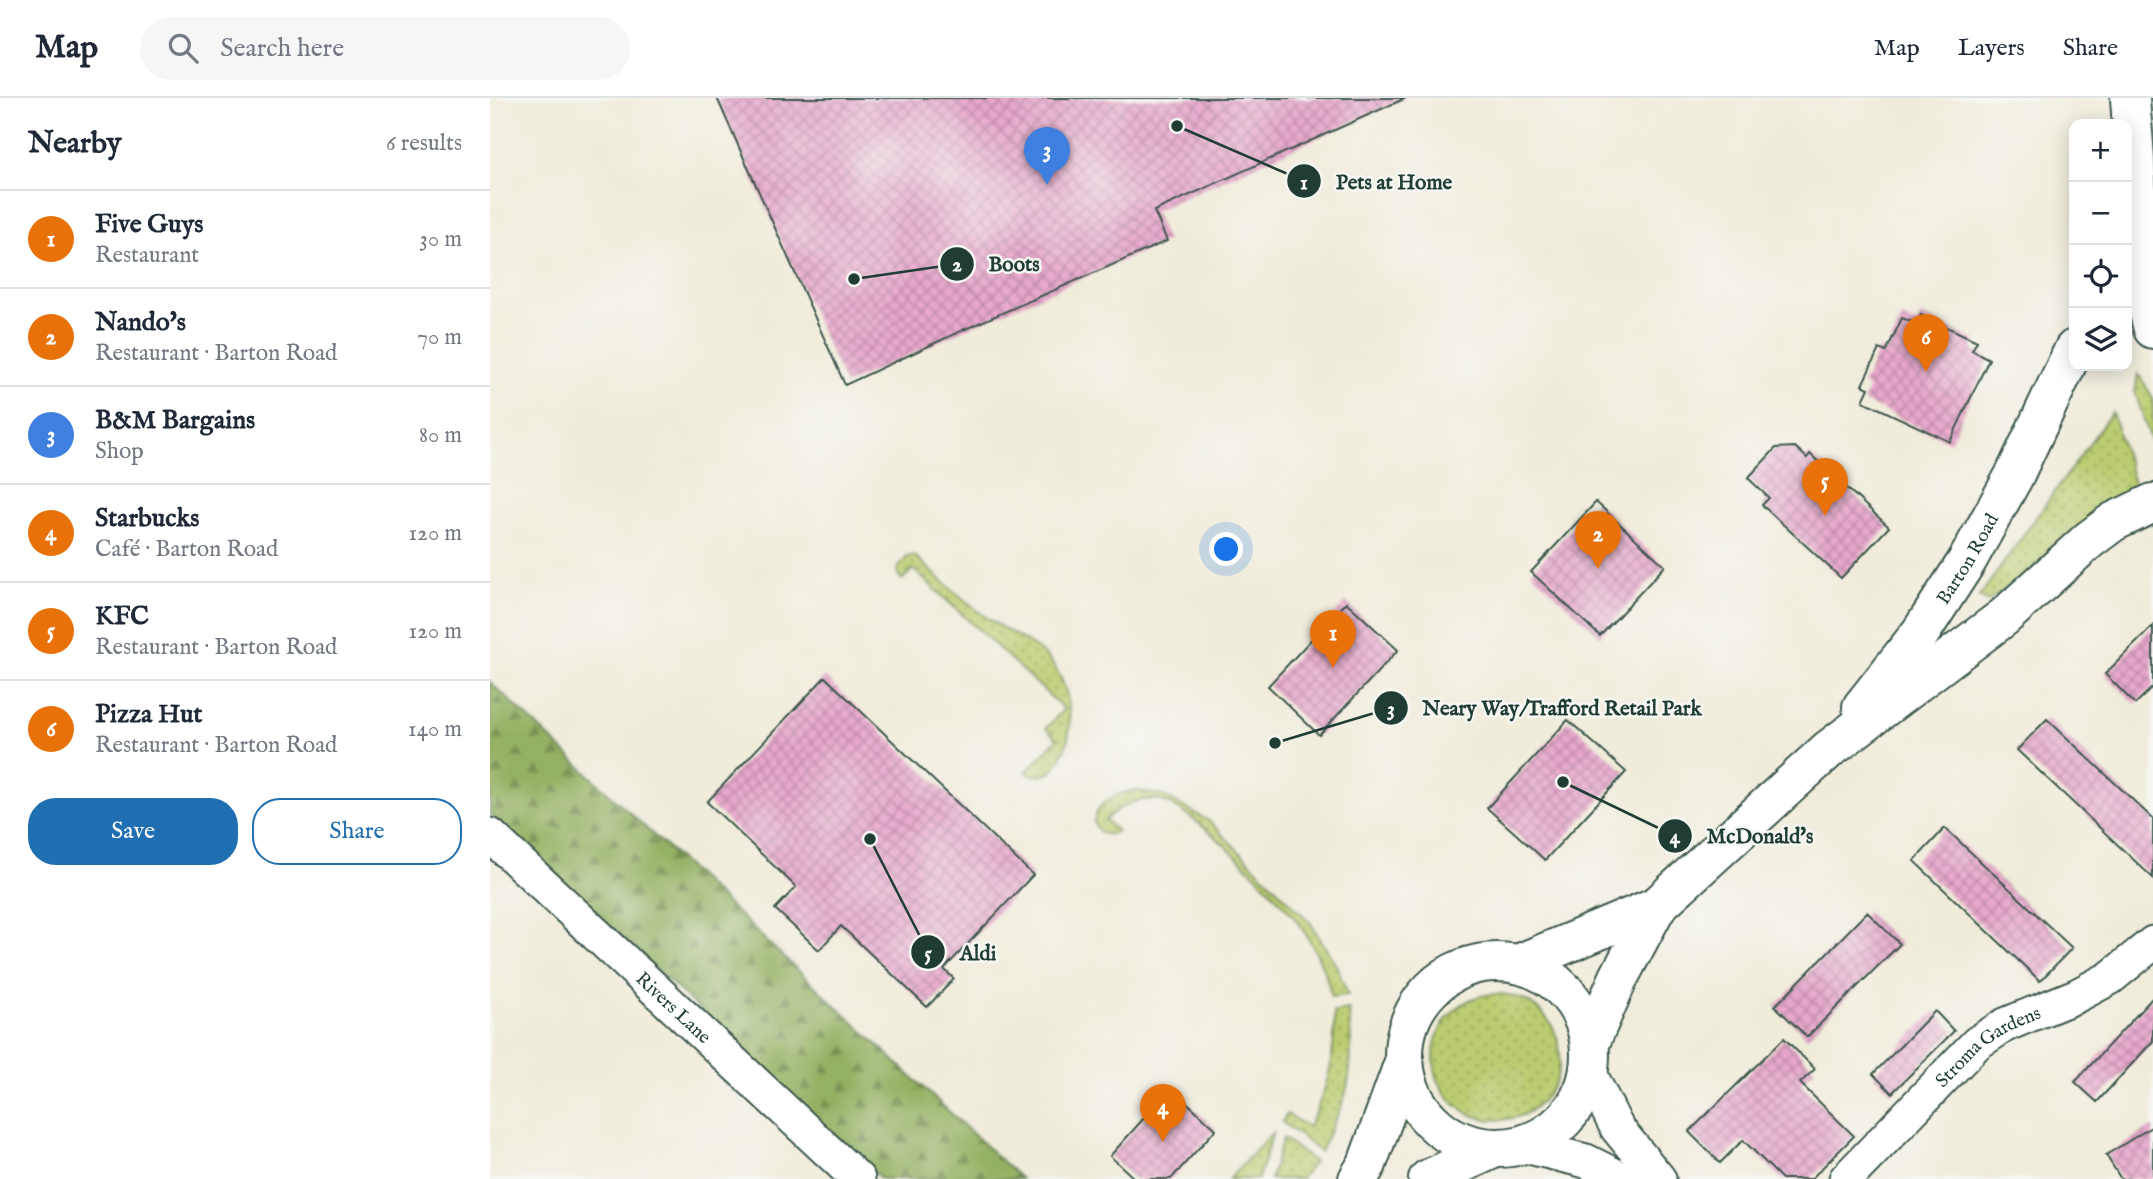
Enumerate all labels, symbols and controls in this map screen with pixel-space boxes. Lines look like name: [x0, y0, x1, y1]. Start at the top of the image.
search box: [140, 17, 630, 80]
text: Map: [35, 27, 98, 69]
icon: search: [164, 29, 202, 67]
text: Search here: [220, 32, 344, 65]
text: Map: [1874, 33, 1920, 64]
text: Layers: [1958, 33, 2025, 64]
text: Share: [2063, 33, 2118, 64]
map controls: [2069, 119, 2132, 371]
button: +: [2069, 119, 2132, 182]
text: Nearby: [28, 125, 121, 163]
pin: 3: [1024, 127, 1070, 185]
text: 6 results: [386, 129, 462, 158]
callout: Pets at Home: [1287, 160, 1466, 202]
text: 1: [1300, 170, 1308, 197]
text: Pets at Home: [1336, 170, 1453, 197]
button: −: [2069, 182, 2132, 245]
text: Five Guys: [95, 208, 203, 241]
text: 1: [47, 225, 55, 254]
text: 30 m: [419, 225, 462, 254]
text: Restaurant: [95, 241, 199, 270]
callout: Boots: [940, 243, 1054, 285]
button: locate: [2069, 245, 2132, 308]
text: 2: [952, 252, 962, 279]
text: Boots: [988, 252, 1040, 279]
text: Nando's: [95, 306, 186, 339]
button: layers: [2069, 308, 2132, 371]
pin: 6: [1903, 314, 1949, 372]
text: 2: [46, 323, 56, 352]
text: 70 m: [417, 323, 462, 352]
text: Restaurant · Barton Road: [95, 339, 337, 368]
text: B&M Bargains: [95, 404, 255, 437]
text: 3: [47, 421, 55, 450]
text: 80 m: [419, 421, 462, 450]
text: Shop: [95, 437, 144, 466]
pin: 5: [1802, 458, 1848, 516]
text: Starbucks: [95, 502, 200, 535]
street label: Barton Road: [1932, 509, 2005, 610]
pin: 2: [1575, 511, 1621, 569]
text: 4: [45, 519, 57, 548]
text: 120 m: [409, 519, 462, 548]
your location: [1209, 532, 1243, 566]
text: Café · Barton Road: [95, 535, 278, 564]
text: KFC: [95, 600, 149, 633]
pin: 1: [1310, 610, 1356, 668]
text: 5: [47, 617, 55, 646]
text: 120 m: [409, 617, 462, 646]
text: Restaurant · Barton Road: [95, 633, 337, 662]
callout: Neary Way/Trafford Retail Park: [1373, 687, 1716, 729]
text: 3: [1387, 696, 1395, 723]
text: Neary Way/Trafford Retail Park: [1421, 696, 1702, 723]
text: Pizza Hut: [95, 698, 202, 731]
text: 6: [46, 715, 56, 744]
text: 140 m: [408, 715, 462, 744]
text: Restaurant · Barton Road: [95, 731, 337, 760]
button: Save: [28, 798, 238, 865]
button: Share: [252, 798, 462, 865]
callout: McDonald's: [1658, 815, 1827, 857]
text: 4: [1670, 824, 1681, 851]
text: McDonald's: [1707, 824, 1813, 851]
callout: Aldi: [911, 931, 1011, 973]
text: 5: [924, 941, 932, 968]
text: Aldi: [959, 941, 997, 968]
street label: Rivers Lane: [630, 967, 716, 1050]
street label: Stroma Gardens: [1931, 1002, 2045, 1093]
pin: 4: [1140, 1084, 1186, 1142]

